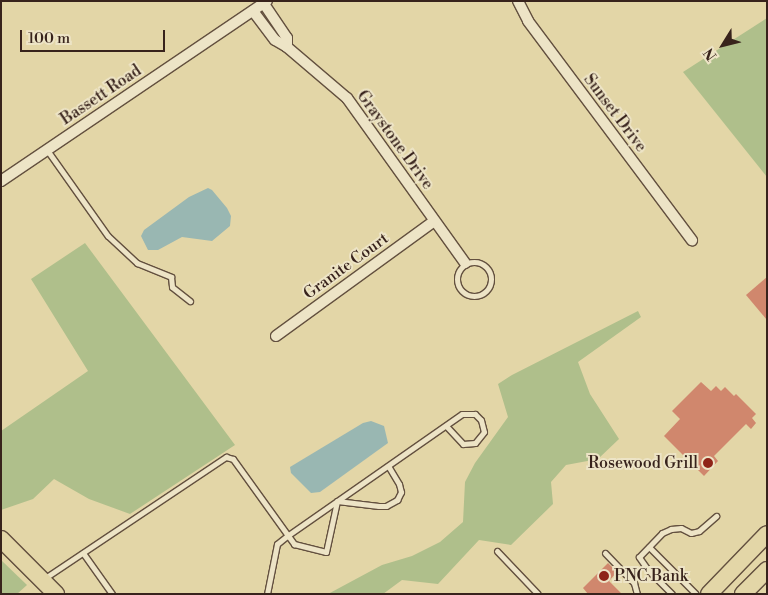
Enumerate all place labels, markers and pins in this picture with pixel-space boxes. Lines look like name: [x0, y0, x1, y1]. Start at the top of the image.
place label: Rosewood Grill: [588, 453, 698, 473]
marker: Rosewood Grill: [702, 457, 714, 469]
place label: PNC Bank: [614, 566, 688, 586]
marker: PNC Bank: [598, 570, 610, 582]

